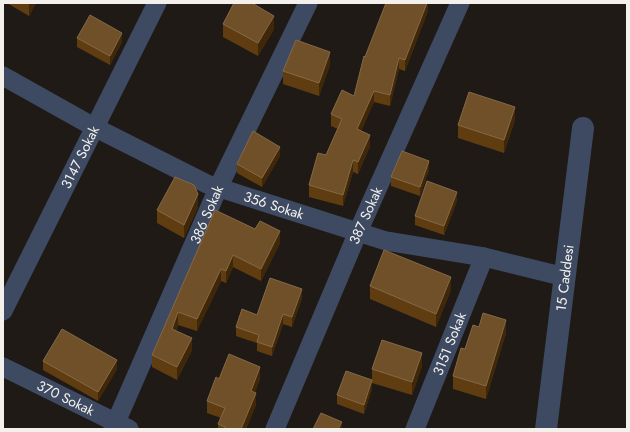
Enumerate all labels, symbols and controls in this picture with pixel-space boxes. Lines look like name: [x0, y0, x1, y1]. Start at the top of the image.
street label: 3147 Sokak: [56, 121, 104, 192]
street label: 386 Sokak: [185, 181, 228, 247]
street label: 387 Sokak: [344, 183, 387, 247]
street label: 356 Sokak: [241, 186, 307, 225]
street label: 15 Caddesi: [551, 244, 579, 313]
street label: 3151 Sokak: [428, 308, 471, 378]
street label: 370 Sokak: [34, 375, 99, 421]

